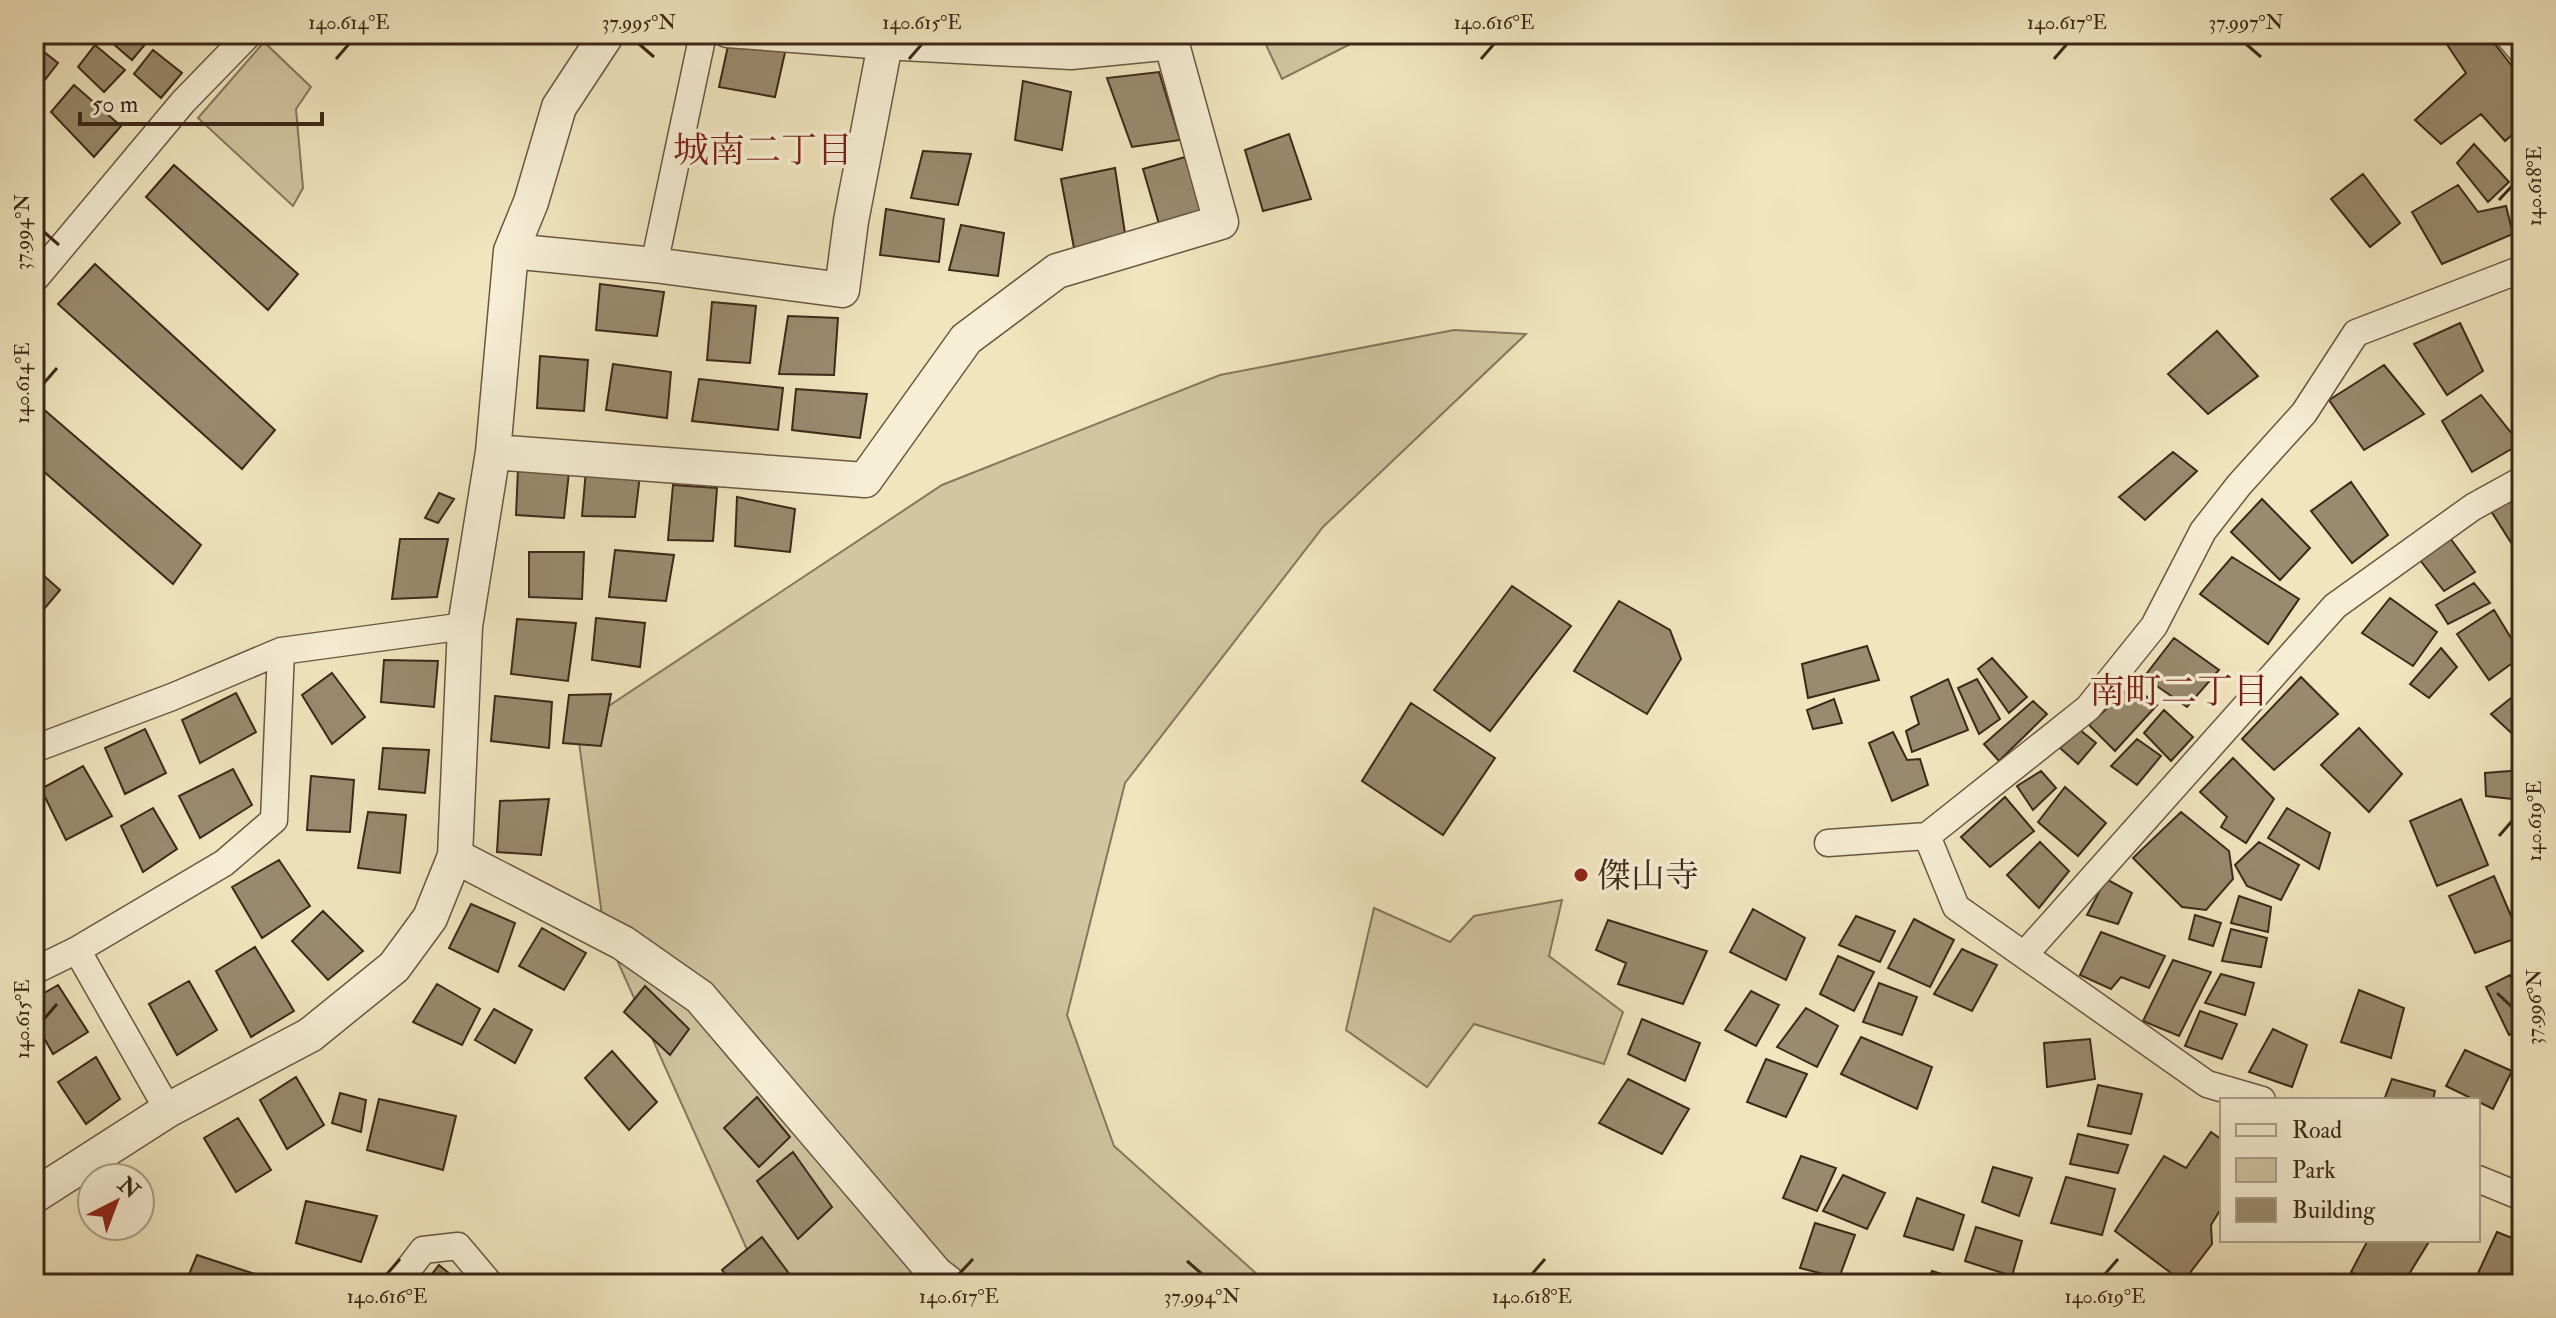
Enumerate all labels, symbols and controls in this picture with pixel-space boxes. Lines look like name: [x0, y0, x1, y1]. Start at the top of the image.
text: 140.614°E: [308, 10, 390, 35]
text: 37.995°N: [602, 10, 676, 35]
text: 140.615°E: [882, 10, 962, 35]
text: 140.616°E: [1454, 10, 1534, 35]
text: 140.617°E: [2027, 10, 2107, 35]
text: 37.997°N: [2209, 10, 2284, 35]
scale bar: [80, 76, 322, 126]
text: 50 m: [92, 89, 139, 120]
district label: 城南二丁目: [673, 128, 853, 173]
text: 140.618°E: [2522, 146, 2547, 226]
text: 37.994°N: [10, 194, 35, 270]
text: 140.614°E: [10, 342, 35, 424]
district label: 南町二丁目: [2089, 669, 2269, 714]
text: 140.619°E: [2522, 781, 2547, 861]
place label: 傑山寺: [1597, 855, 1699, 898]
marker: 傑山寺: [1572, 866, 1590, 884]
text: 37.996°N: [2522, 969, 2547, 1045]
text: 140.615°E: [10, 979, 35, 1059]
legend: [2220, 1098, 2480, 1242]
text: Road: [2292, 1115, 2342, 1146]
text: Park: [2292, 1155, 2336, 1186]
north arrow: [76, 1162, 156, 1242]
text: N: [111, 1170, 146, 1205]
text: Building: [2292, 1195, 2376, 1226]
text: 140.616°E: [347, 1284, 427, 1309]
text: 140.617°E: [919, 1284, 999, 1309]
text: 37.994°N: [1164, 1284, 1240, 1309]
text: 140.618°E: [1492, 1284, 1572, 1309]
text: 140.619°E: [2065, 1284, 2145, 1309]

